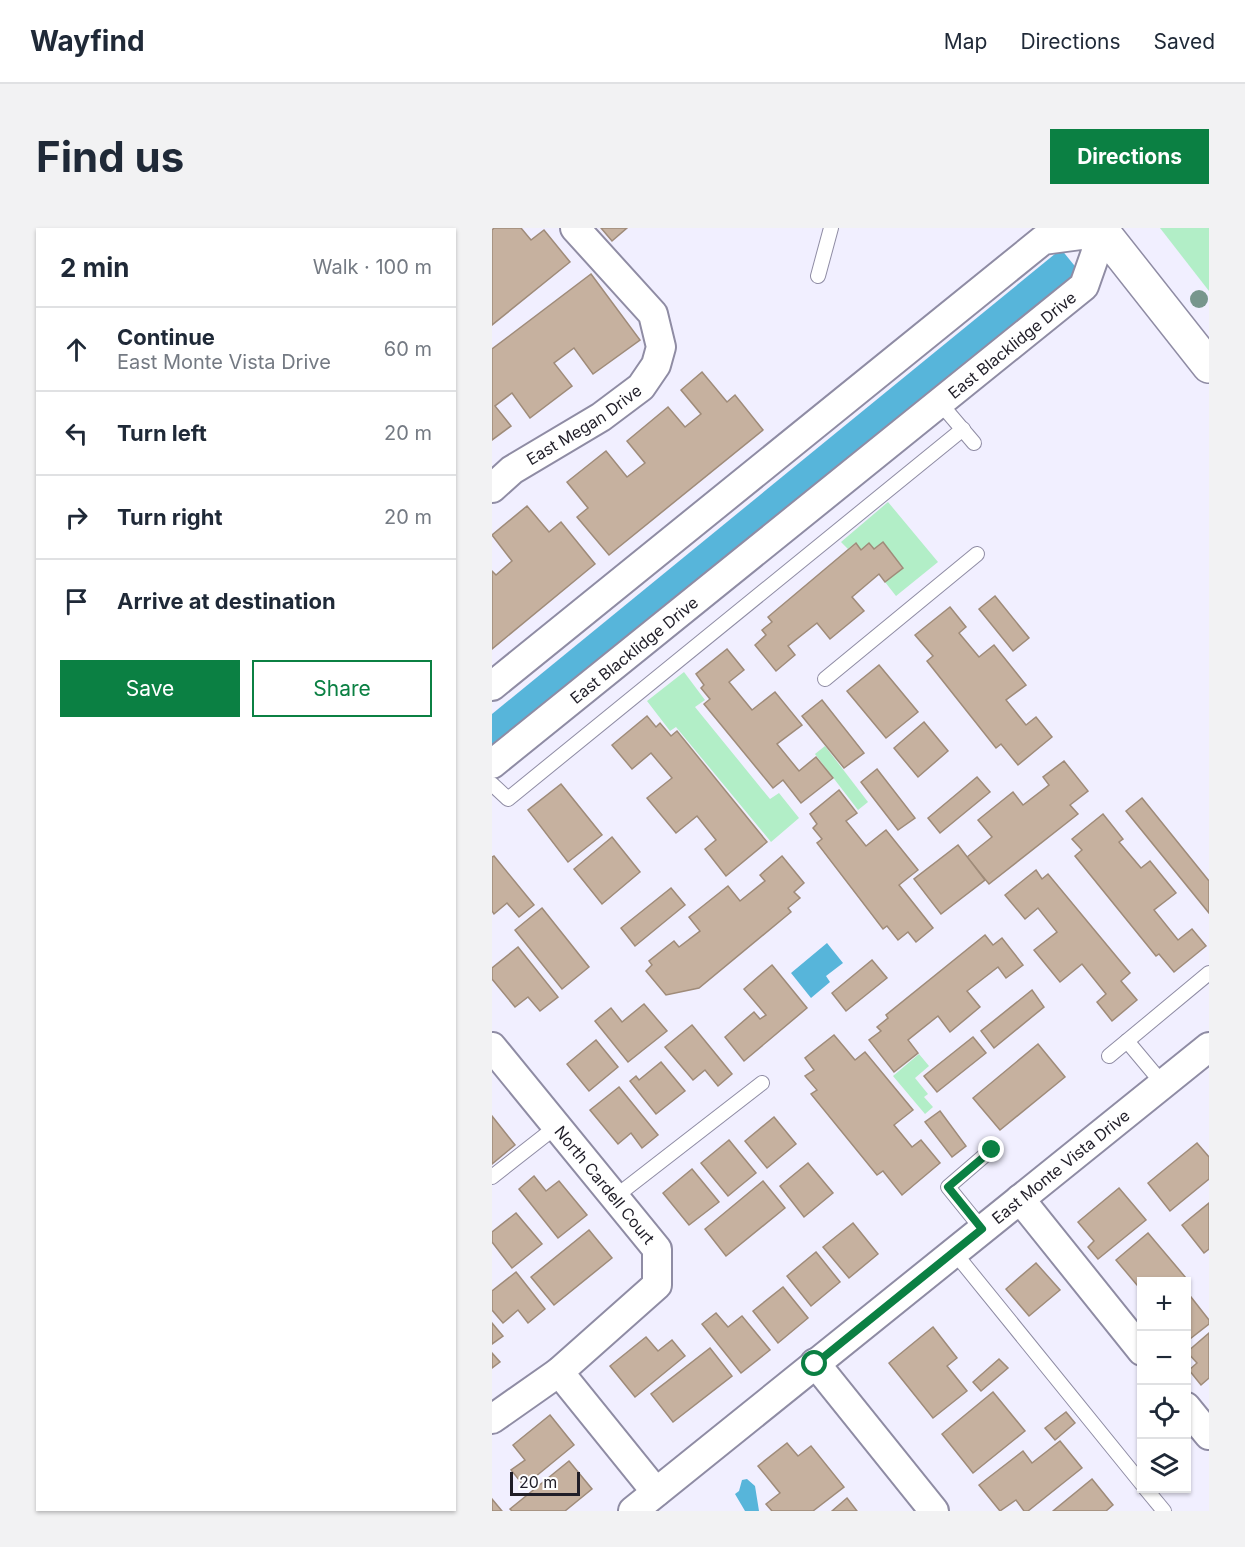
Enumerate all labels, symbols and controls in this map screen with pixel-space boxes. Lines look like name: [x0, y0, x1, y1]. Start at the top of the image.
text: Wayfind: [30, 24, 145, 58]
text: Map: [944, 29, 987, 54]
text: Directions: [1020, 29, 1121, 54]
text: Saved: [1154, 29, 1215, 54]
button: Directions: [1050, 129, 1209, 184]
text: Find us: [36, 131, 184, 182]
text: 2 min: [60, 252, 130, 283]
text: Walk · 100 m: [313, 255, 432, 279]
street label: East Blacklidge Drive: [944, 287, 1080, 403]
text: Continue: [117, 324, 215, 350]
icon: ahead: [60, 333, 93, 366]
text: 60 m: [384, 337, 432, 361]
text: East Monte Vista Drive: [117, 350, 331, 374]
street label: East Megan Drive: [523, 380, 645, 469]
icon: left: [60, 417, 93, 450]
text: Turn left: [117, 420, 207, 446]
text: 20 m: [384, 421, 432, 445]
icon: right: [60, 501, 93, 534]
text: Turn right: [117, 504, 223, 530]
text: 20 m: [384, 505, 432, 529]
icon: arrive: [60, 585, 93, 618]
text: Arrive at destination: [117, 588, 336, 614]
street label: East Blacklidge Drive: [566, 592, 702, 708]
button: Save: [60, 660, 240, 717]
button: Share: [252, 660, 432, 717]
street label: East Monte Vista Drive: [988, 1105, 1133, 1228]
street label: North Cardell Court: [550, 1122, 659, 1248]
route end: [978, 1136, 1004, 1162]
map controls: [1137, 1277, 1191, 1493]
button: +: [1137, 1277, 1191, 1331]
button: −: [1137, 1331, 1191, 1385]
route start: [801, 1350, 827, 1376]
button: locate: [1137, 1385, 1191, 1439]
button: layers: [1137, 1439, 1191, 1493]
scale bar: [510, 1469, 580, 1496]
text: 20 m: [519, 1472, 557, 1492]

